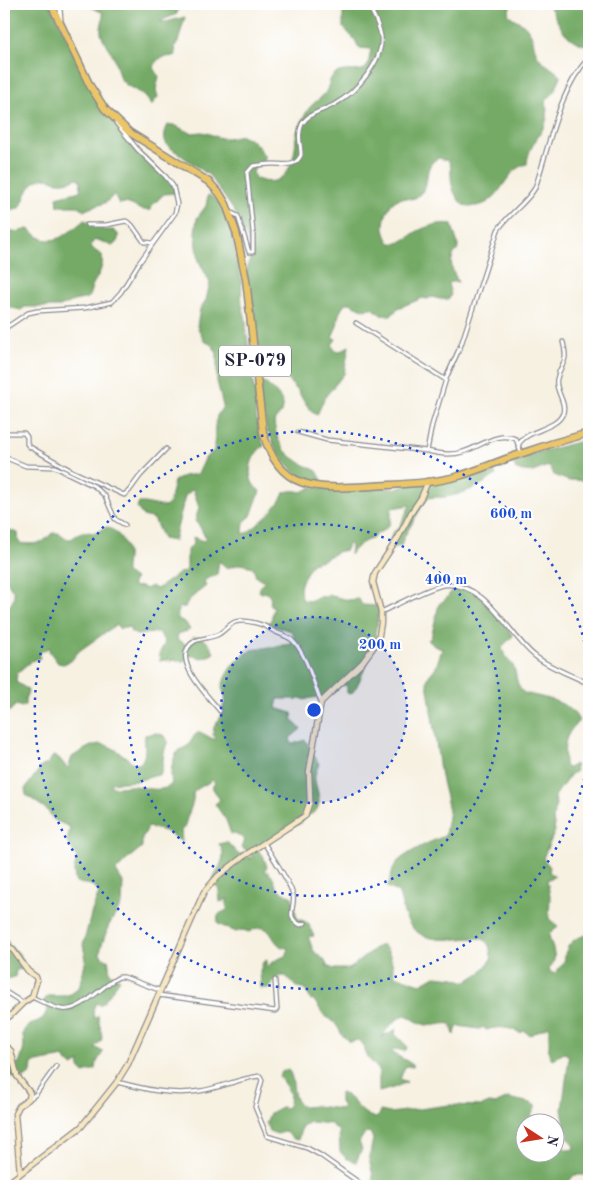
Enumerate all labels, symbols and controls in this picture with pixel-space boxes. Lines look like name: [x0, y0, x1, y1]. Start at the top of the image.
road number: SP-079: [219, 346, 291, 376]
text: 600 m: [490, 507, 532, 522]
text: 400 m: [425, 573, 467, 588]
text: 200 m: [359, 638, 401, 653]
centre of rings: [305, 701, 323, 719]
north arrow: [516, 1112, 566, 1162]
text: N: [544, 1134, 560, 1147]

